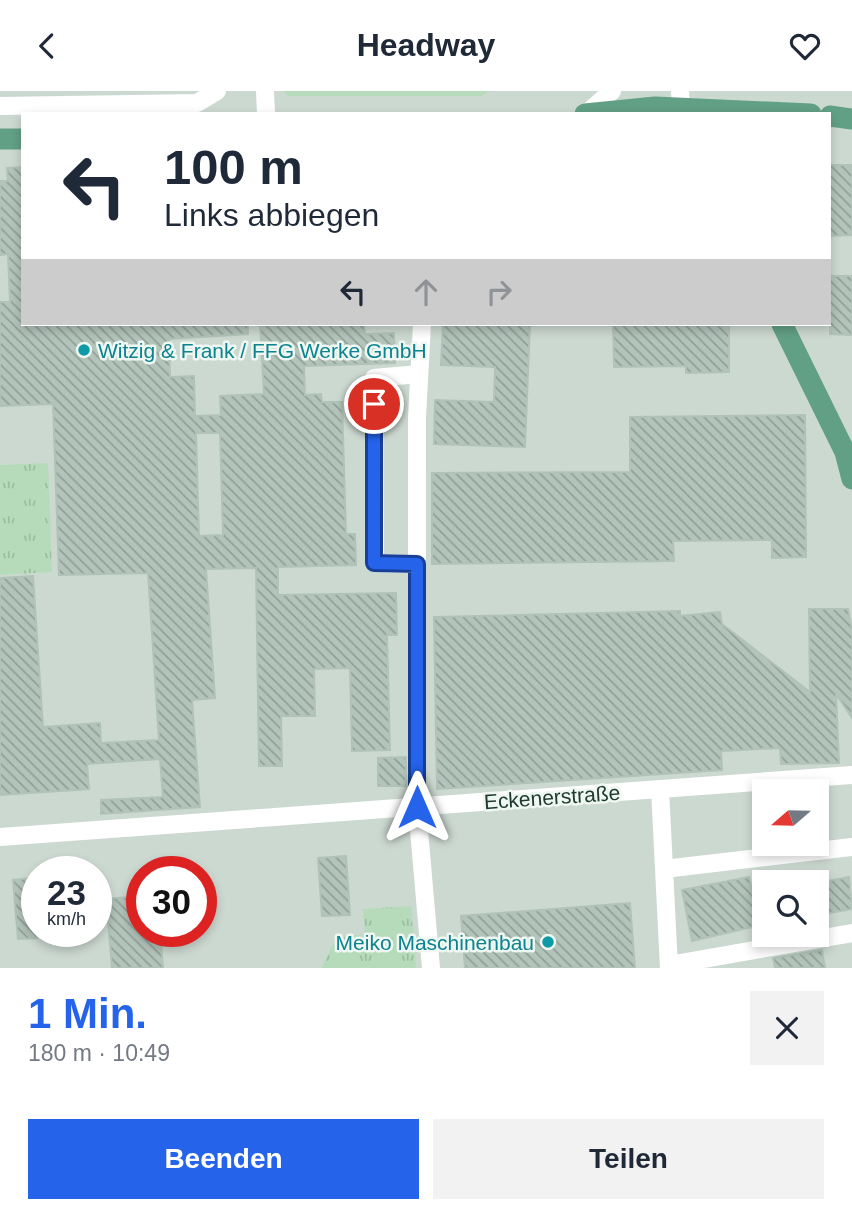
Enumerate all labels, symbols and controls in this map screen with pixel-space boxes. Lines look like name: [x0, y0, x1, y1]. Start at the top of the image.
icon: back: [28, 27, 66, 65]
text: Headway: [357, 27, 495, 63]
icon: heart: [786, 27, 824, 65]
icon: left: [49, 140, 140, 231]
text: 100 m: [164, 140, 303, 194]
text: Links abbiegen: [164, 197, 379, 233]
icon: left: [334, 273, 372, 311]
icon: ahead: [407, 273, 445, 311]
icon: right: [480, 273, 518, 311]
place label: Witzig & Frank / FFG Werke GmbH: [98, 339, 427, 362]
marker: Witzig & Frank / FFG Werke GmbH: [76, 342, 92, 358]
pin: [344, 374, 404, 434]
icon: arrive: [355, 385, 393, 423]
position arrow: [380, 770, 454, 844]
north arrow: [752, 779, 830, 856]
map controls: [752, 779, 829, 947]
street label: Eckenerstraße: [483, 781, 621, 813]
speed limit sign: 30: [126, 856, 217, 947]
button: search: [752, 870, 829, 947]
text: 23: [47, 873, 86, 912]
text: km/h: [47, 909, 86, 929]
place label: Meiko Maschinenbau: [336, 931, 534, 954]
marker: Meiko Maschinenbau: [540, 934, 556, 950]
text: 1 Min.: [28, 990, 147, 1037]
button: close: [750, 991, 824, 1065]
text: 180 m · 10:49: [28, 1040, 170, 1066]
button: Beenden: [28, 1119, 419, 1199]
button: Teilen: [433, 1119, 824, 1199]

